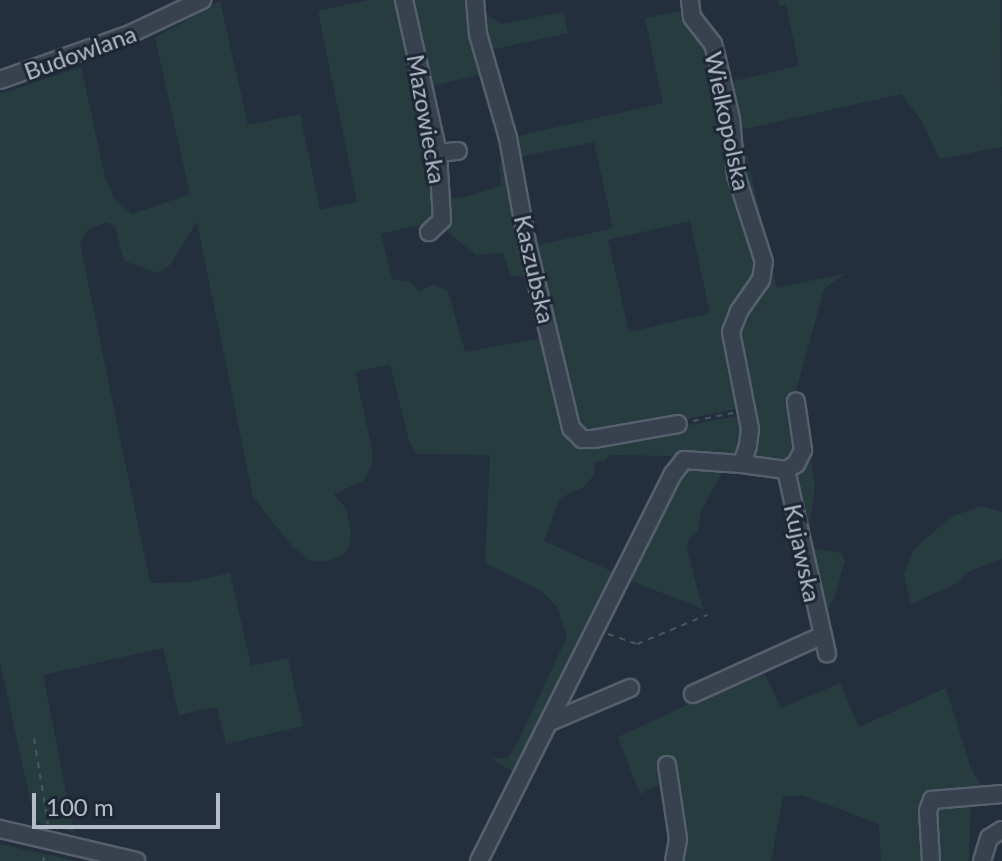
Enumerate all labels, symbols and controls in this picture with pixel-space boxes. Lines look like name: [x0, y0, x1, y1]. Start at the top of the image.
street label: Budowlana: [20, 18, 140, 86]
street label: Wielkopolska: [699, 49, 757, 193]
street label: Mazowiecka: [401, 52, 453, 186]
street label: Kaszubska: [509, 212, 561, 326]
street label: Kujawska: [779, 501, 827, 605]
scale bar: [36, 777, 224, 827]
text: 100 m: [46, 792, 114, 821]

